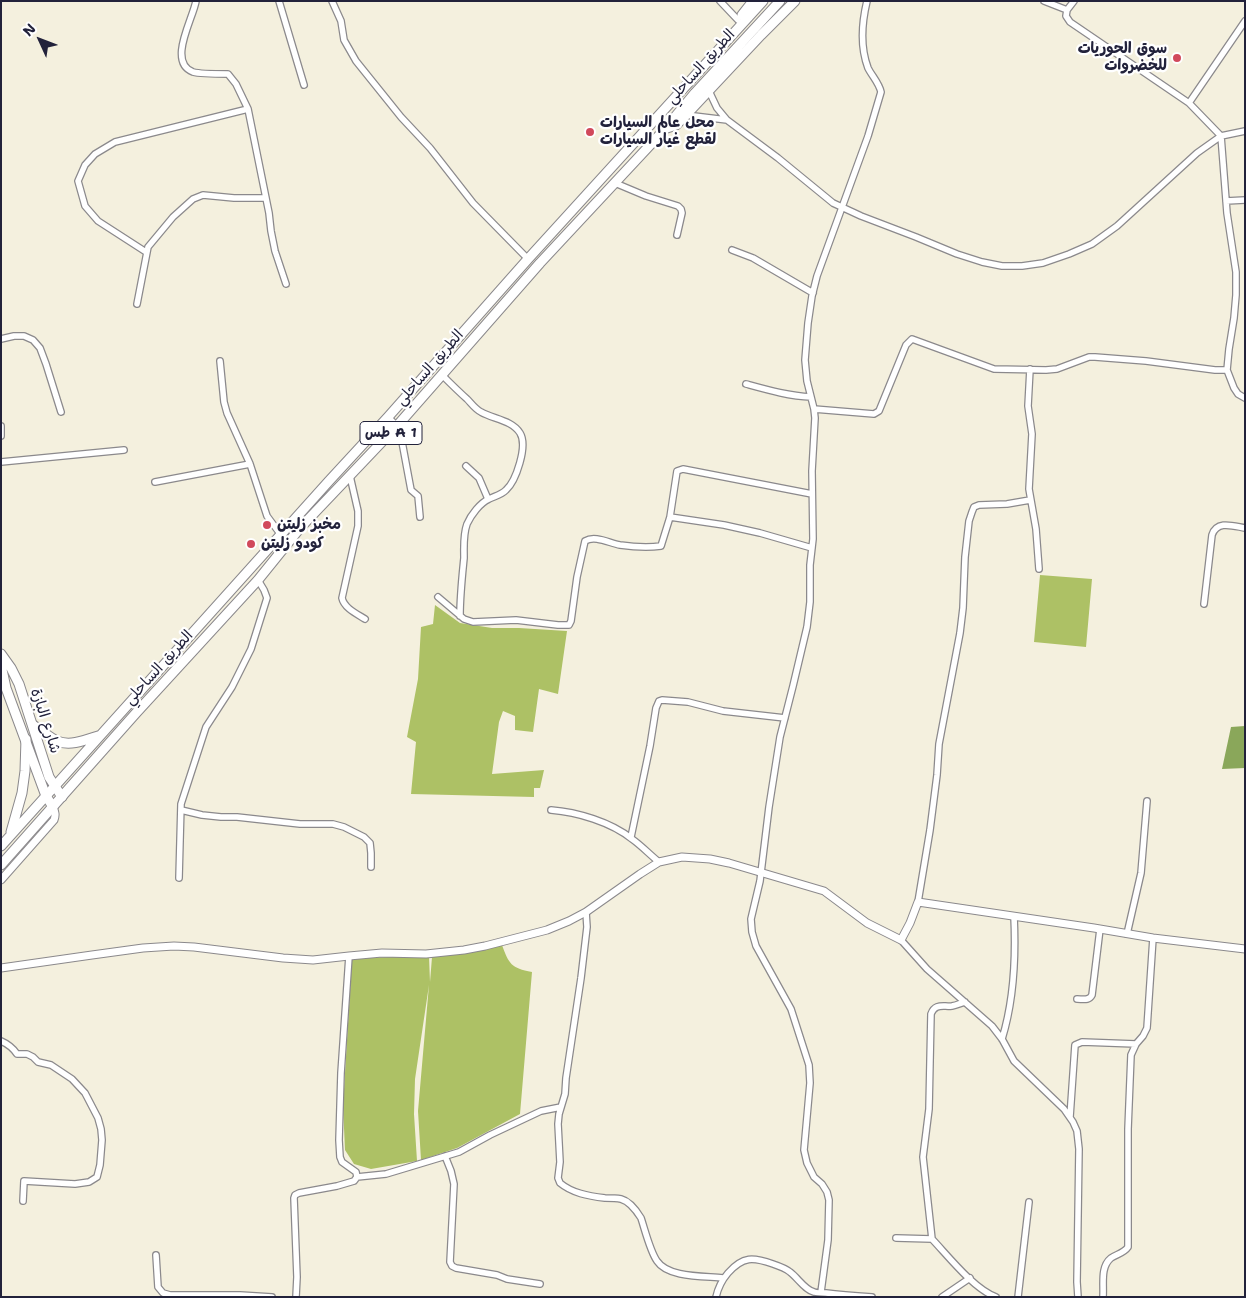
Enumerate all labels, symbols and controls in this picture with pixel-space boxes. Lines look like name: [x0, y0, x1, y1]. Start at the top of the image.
north arrow: [15, 15, 65, 65]
text: N: [19, 20, 39, 40]
street label: الطريق الساحلي: [663, 26, 739, 108]
place label: سوق الحوريات للخضروات: [1078, 40, 1167, 75]
marker: سوق الحوريات للخضروات: [1171, 52, 1183, 64]
place label: محل عالم السيارات لقطع غيار السيارات: [600, 114, 716, 149]
marker: محل عالم السيارات لقطع غيار السيارات: [584, 126, 596, 138]
street label: الطريق الساحلي: [392, 327, 468, 409]
road number: طس A 1: [360, 422, 422, 444]
place label: مخبز زليتن: [277, 516, 341, 534]
marker: مخبز زليتن: [261, 519, 273, 531]
place label: كودو زليتن: [261, 535, 324, 553]
marker: كودو زليتن: [245, 538, 257, 550]
street label: الطريق الساحلي: [121, 627, 197, 709]
street label: شارع البازة: [26, 686, 64, 756]

